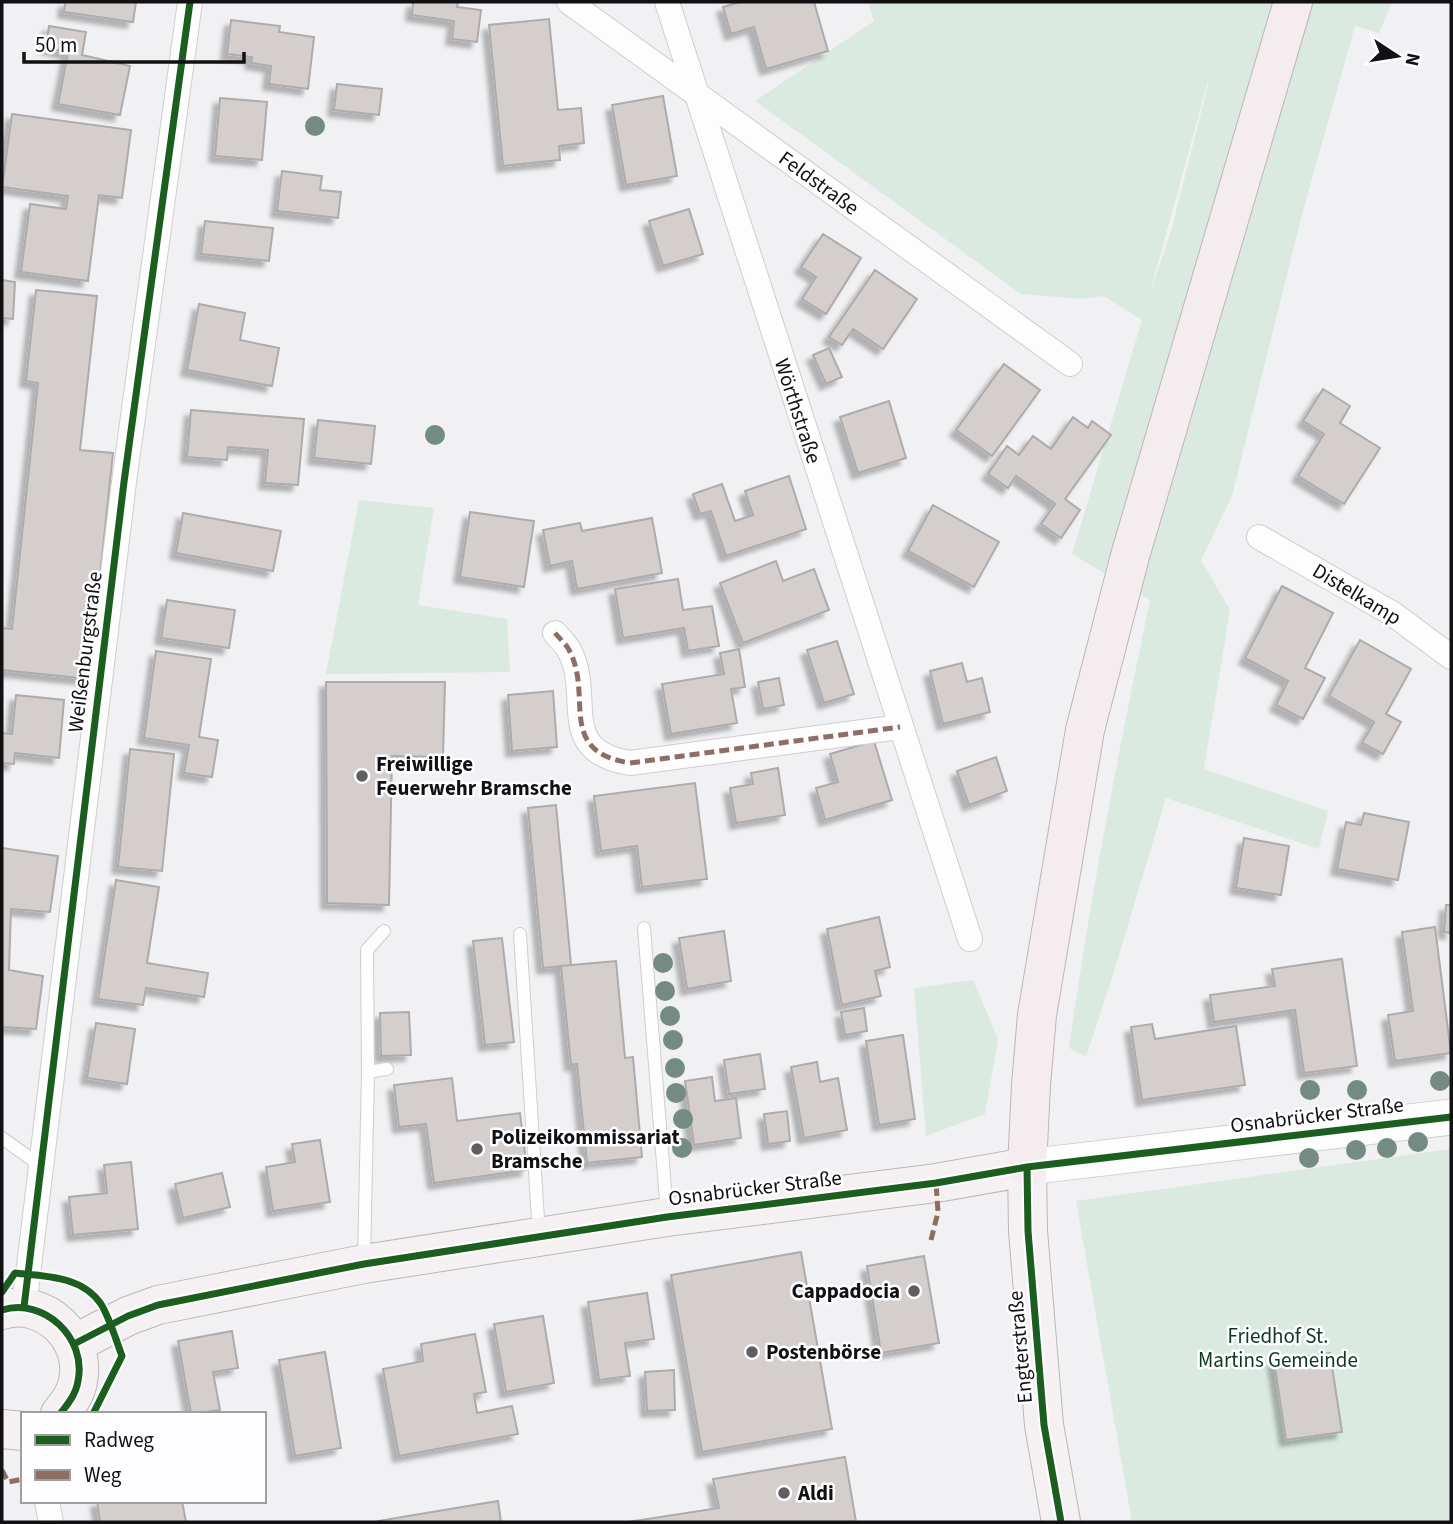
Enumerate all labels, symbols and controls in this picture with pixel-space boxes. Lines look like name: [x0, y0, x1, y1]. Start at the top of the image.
scale bar: [24, 21, 245, 65]
north arrow: [1362, 21, 1432, 91]
text: 50 m: [35, 30, 77, 60]
text: N: [1398, 50, 1427, 68]
street label: Feldstraße: [773, 144, 865, 222]
street label: Wörthstraße: [767, 355, 829, 467]
street label: Distelkamp: [1307, 556, 1407, 632]
street label: Weißenburgstraße: [60, 570, 110, 734]
place label: Freiwillige Feuerwehr Bramsche: [376, 749, 572, 803]
marker: Freiwillige Feuerwehr Bramsche: [354, 768, 370, 784]
street label: Osnabrücker Straße: [1229, 1089, 1405, 1141]
place label: Polizeikommissariat Bramsche: [491, 1122, 680, 1176]
marker: Polizeikommissariat Bramsche: [469, 1141, 485, 1157]
street label: Osnabrücker Straße: [667, 1162, 843, 1214]
place label: Cappadocia: [791, 1276, 900, 1306]
marker: Cappadocia: [906, 1283, 922, 1299]
street label: Engterstraße: [1000, 1289, 1040, 1405]
park label: Friedhof St. Martins Gemeinde: [1198, 1321, 1358, 1375]
place label: Postenbörse: [766, 1337, 881, 1367]
marker: Postenbörse: [744, 1344, 760, 1360]
legend: [21, 1412, 266, 1503]
text: Radweg: [84, 1425, 154, 1455]
text: Weg: [84, 1460, 122, 1490]
place label: Aldi: [797, 1478, 834, 1508]
marker: Aldi: [776, 1485, 792, 1501]

